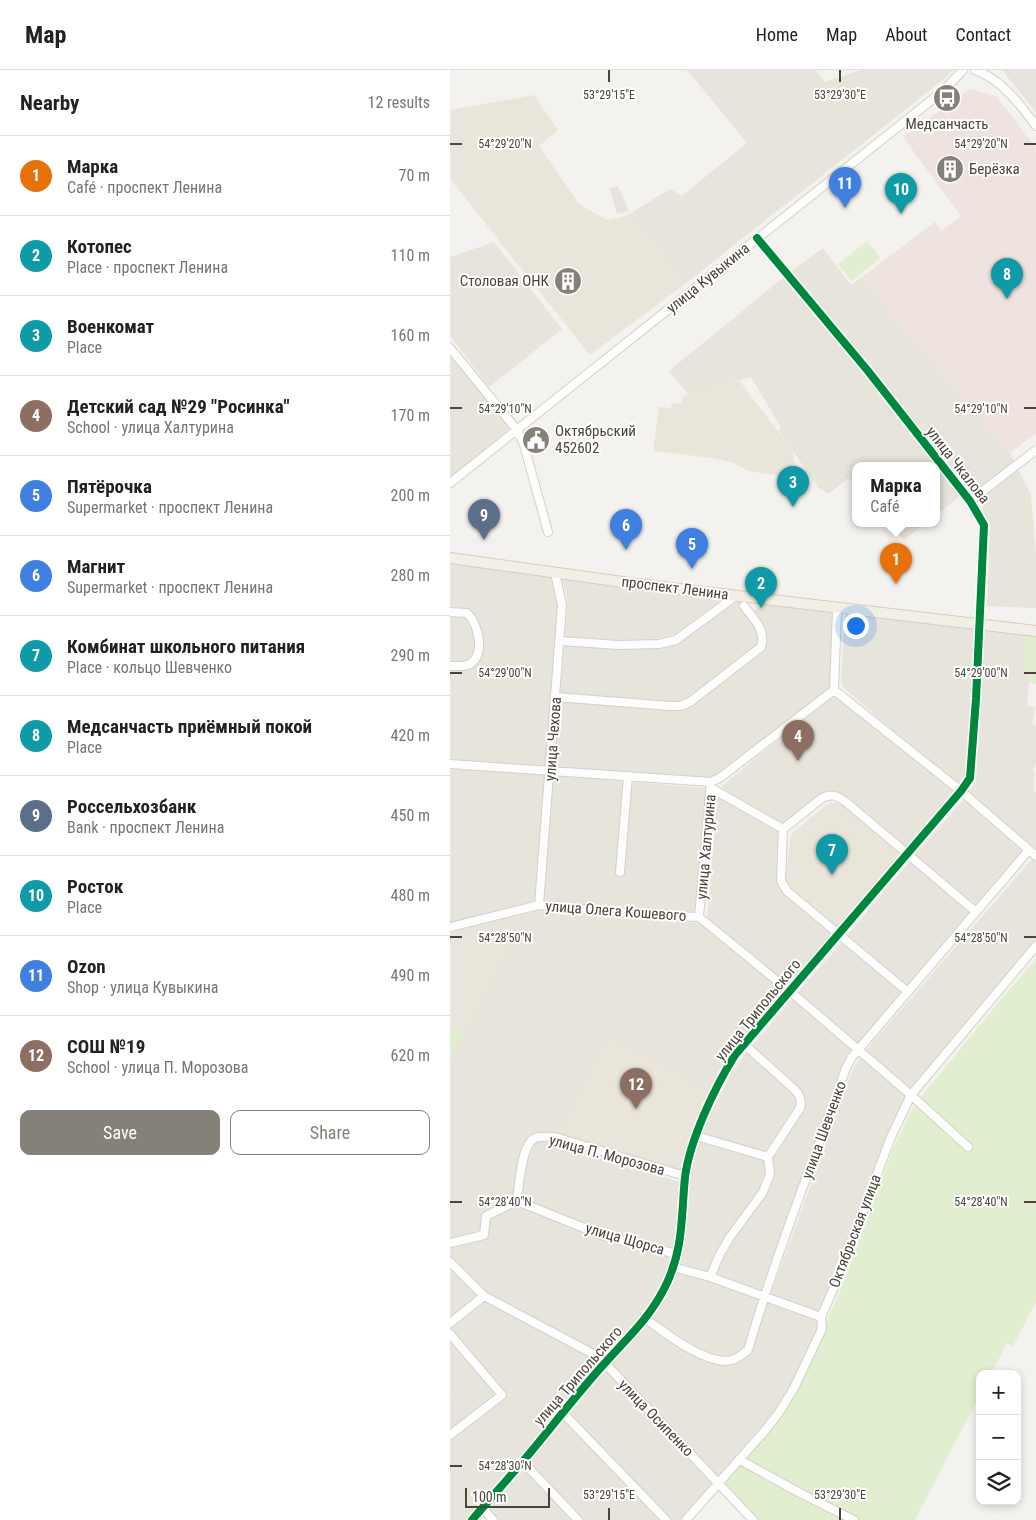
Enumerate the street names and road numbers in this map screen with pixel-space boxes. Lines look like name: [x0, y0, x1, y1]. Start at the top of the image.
street label: улица Кувыкина: [663, 239, 753, 317]
street label: улица Чкалова: [922, 423, 994, 507]
street label: проспект Ленина: [621, 573, 729, 603]
street label: улица Чехова: [541, 696, 565, 782]
street label: улица Халтурина: [692, 794, 720, 900]
street label: улица Олега Кошевого: [545, 897, 687, 925]
street label: улица Трипольского: [711, 955, 805, 1065]
street label: улица Шевченко: [798, 1079, 850, 1181]
street label: улица П. Морозова: [547, 1131, 667, 1179]
street label: Октябрьская улица: [825, 1172, 885, 1290]
street label: улица Щорса: [583, 1219, 667, 1259]
street label: улица Трипольского: [530, 1323, 626, 1429]
street label: улица Осипенко: [615, 1376, 697, 1460]

